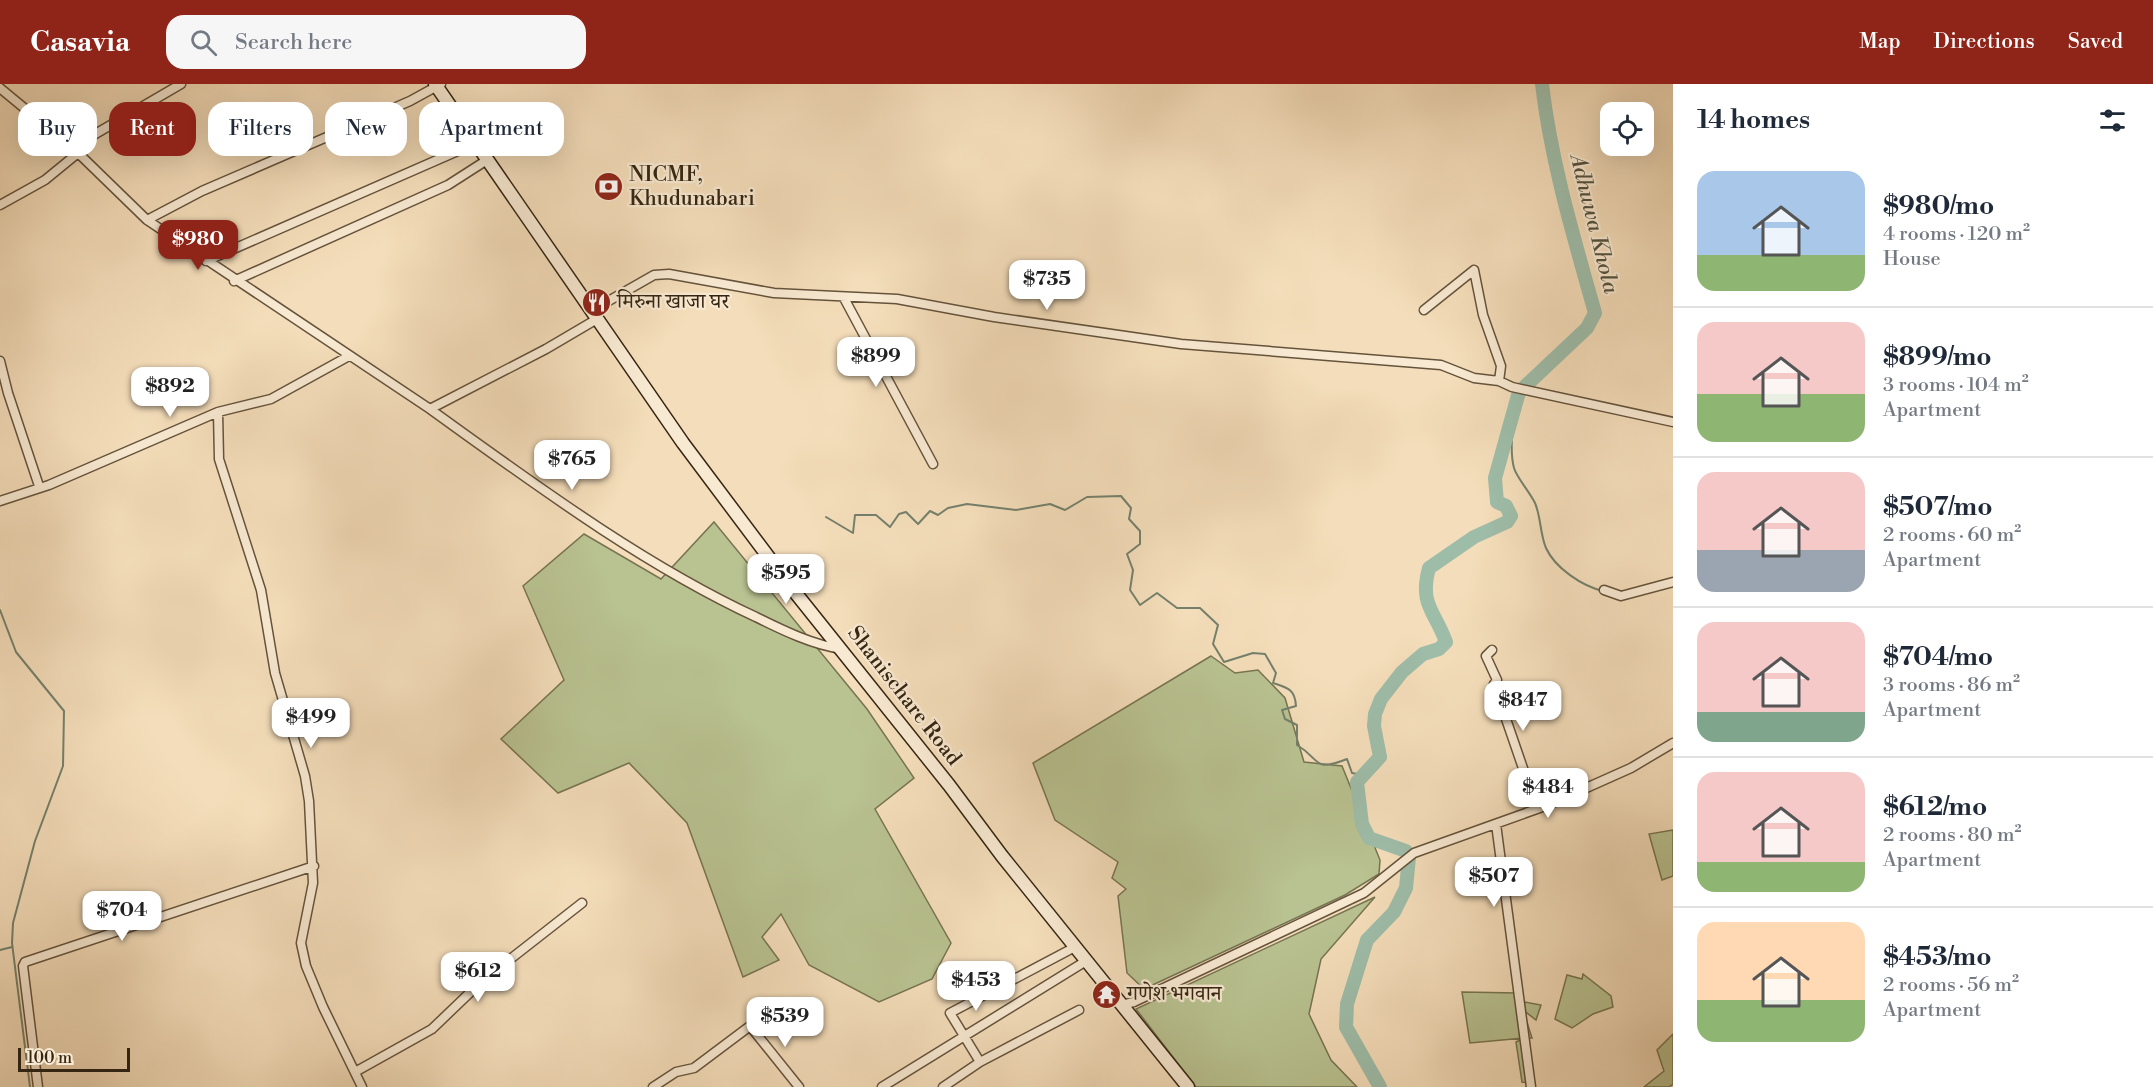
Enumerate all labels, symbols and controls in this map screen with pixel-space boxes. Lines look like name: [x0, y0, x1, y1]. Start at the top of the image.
search box: [166, 15, 586, 69]
text: Casavia: [30, 25, 130, 60]
icon: search: [187, 26, 220, 59]
text: Search here: [235, 29, 352, 56]
text: Map: [1859, 29, 1901, 55]
text: Directions: [1934, 29, 2035, 55]
text: Saved: [2068, 29, 2123, 55]
chip: Buy: [18, 102, 97, 156]
chip: Rent: [109, 102, 196, 156]
chip: Filters: [208, 102, 313, 156]
chip: New: [325, 102, 407, 156]
chip: Apartment: [419, 102, 564, 156]
map controls: [1600, 102, 1654, 156]
button: locate: [1600, 102, 1654, 156]
text: 14 homes: [1697, 104, 1810, 136]
icon: filters: [2096, 104, 2129, 137]
water label: Adhuwa Khola: [1563, 150, 1625, 297]
place label: NICMF, Khudunabari: [629, 162, 755, 212]
bank icon: NICMF, Khudunabari: [592, 171, 624, 203]
text: $980/mo: [1883, 190, 1994, 222]
icon: home: [1745, 195, 1817, 267]
pin: $980: [162, 220, 234, 271]
text: 4 rooms · 120 m²: [1883, 222, 2030, 247]
text: $980: [172, 227, 224, 252]
text: House: [1883, 247, 1941, 272]
pin: $735: [1011, 260, 1083, 311]
text: $735: [1023, 267, 1071, 292]
restaurant icon: मिरुना खाजा घर: [580, 286, 612, 318]
place label: मिरुना खाजा घर: [616, 289, 730, 315]
pin: $899: [840, 337, 912, 388]
text: $899/mo: [1883, 341, 1992, 373]
text: $899: [851, 344, 901, 369]
icon: home: [1745, 346, 1817, 418]
pin: $892: [134, 367, 206, 418]
text: 3 rooms · 104 m²: [1883, 373, 2029, 398]
text: $892: [145, 374, 195, 399]
text: Apartment: [1883, 398, 1981, 423]
pin: $765: [536, 440, 608, 491]
text: $765: [548, 447, 596, 472]
text: $507/mo: [1883, 491, 1993, 523]
icon: home: [1745, 496, 1817, 568]
text: 2 rooms · 60 m²: [1883, 523, 2021, 548]
text: Apartment: [1883, 548, 1981, 573]
pin: $595: [750, 554, 822, 605]
text: $595: [761, 561, 811, 586]
street label: Shanischare Road: [841, 621, 967, 771]
text: $704/mo: [1883, 641, 1993, 673]
icon: home: [1745, 646, 1817, 718]
text: 3 rooms · 86 m²: [1883, 673, 2020, 698]
pin: $847: [1487, 681, 1559, 732]
text: $847: [1498, 688, 1548, 713]
pin: $499: [275, 698, 347, 749]
text: Apartment: [1883, 698, 1981, 723]
text: $499: [286, 705, 336, 730]
pin: $484: [1512, 768, 1584, 819]
text: $484: [1522, 775, 1574, 800]
text: $612/mo: [1883, 791, 1987, 823]
icon: home: [1745, 796, 1817, 868]
text: 2 rooms · 80 m²: [1883, 823, 2021, 848]
text: Apartment: [1883, 848, 1981, 873]
pin: $507: [1458, 857, 1530, 908]
text: $507: [1469, 864, 1519, 889]
pin: $704: [86, 891, 158, 942]
text: $704: [97, 898, 147, 923]
text: $453/mo: [1883, 941, 1992, 973]
icon: home: [1745, 946, 1817, 1018]
pin: $612: [442, 952, 514, 1003]
text: $612: [455, 959, 501, 984]
pin: $453: [940, 961, 1012, 1012]
text: $453: [951, 968, 1001, 993]
text: 2 rooms · 56 m²: [1883, 973, 2019, 998]
temple icon: गणेश भगवान: [1090, 978, 1122, 1010]
place label: गणेश भगवान: [1126, 981, 1223, 1007]
pin: $539: [749, 997, 821, 1048]
text: Apartment: [1883, 998, 1981, 1023]
text: $539: [761, 1004, 809, 1029]
scale bar: [18, 1045, 130, 1072]
text: 100 m: [27, 1048, 72, 1068]

